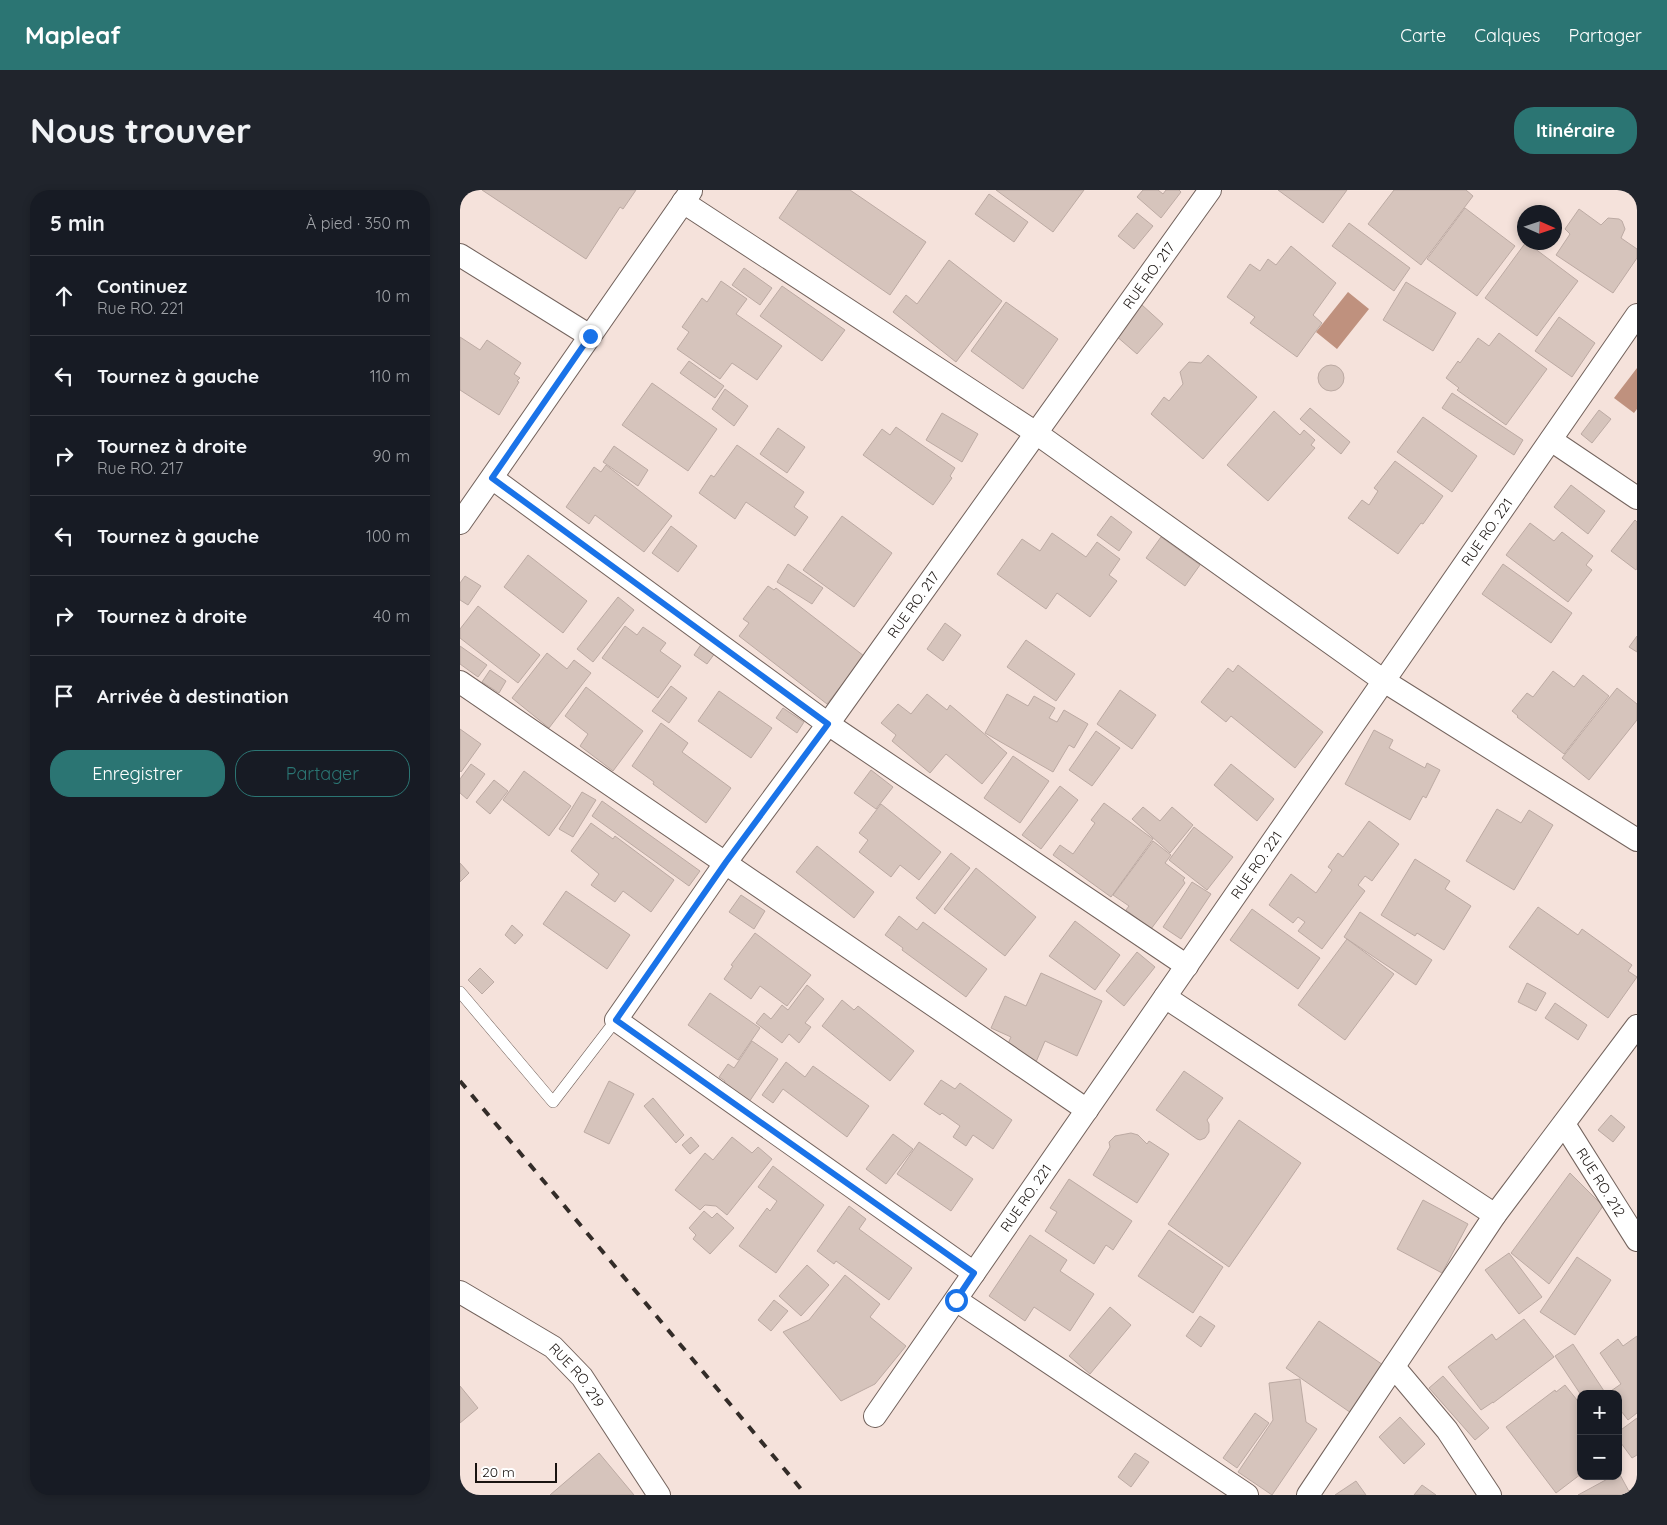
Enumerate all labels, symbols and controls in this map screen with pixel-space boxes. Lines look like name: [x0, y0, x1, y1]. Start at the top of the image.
text: Mapleaf: [25, 20, 121, 50]
text: Carte: [1400, 24, 1446, 47]
text: Calques: [1474, 24, 1541, 47]
text: Partager: [1569, 24, 1642, 47]
button: Itinéraire: [1514, 107, 1637, 154]
text: Nous trouver: [30, 108, 251, 152]
north arrow: [1517, 205, 1562, 250]
text: 5 min: [50, 210, 105, 236]
text: À pied · 350 m: [306, 213, 410, 233]
street label: RUE RO. 217: [1119, 239, 1179, 312]
text: Continuez: [97, 274, 187, 298]
icon: ahead: [50, 282, 78, 310]
text: 10 m: [376, 286, 410, 306]
text: Rue RO. 221: [97, 298, 184, 318]
route end: [579, 325, 602, 348]
icon: left: [50, 362, 78, 390]
text: Tournez à gauche: [97, 364, 259, 388]
text: 110 m: [370, 366, 410, 386]
text: Tournez à droite: [97, 434, 247, 458]
icon: right: [50, 442, 78, 470]
text: 90 m: [373, 446, 410, 466]
text: Rue RO. 217: [97, 458, 183, 478]
street label: RUE RO. 221: [1457, 495, 1516, 569]
icon: left: [50, 522, 78, 550]
text: Tournez à gauche: [97, 524, 259, 548]
text: 100 m: [366, 526, 410, 546]
street label: RUE RO. 217: [883, 568, 943, 642]
icon: right: [50, 602, 78, 630]
text: Tournez à droite: [97, 604, 247, 628]
text: 40 m: [373, 606, 410, 626]
icon: arrive: [50, 682, 78, 710]
text: Arrivée à destination: [97, 684, 289, 708]
button: Enregistrer: [50, 750, 225, 797]
button: Partager: [235, 750, 410, 797]
street label: RUE RO. 221: [1227, 828, 1286, 902]
street label: RUE RO. 212: [1572, 1145, 1629, 1220]
street label: RUE RO. 221: [996, 1161, 1055, 1235]
route start: [945, 1289, 968, 1312]
street label: RUE RO. 219: [545, 1339, 608, 1411]
map controls: [1577, 1390, 1622, 1480]
button: +: [1577, 1390, 1622, 1435]
button: −: [1577, 1435, 1622, 1480]
scale bar: [475, 1460, 558, 1483]
text: 20 m: [482, 1463, 515, 1481]

